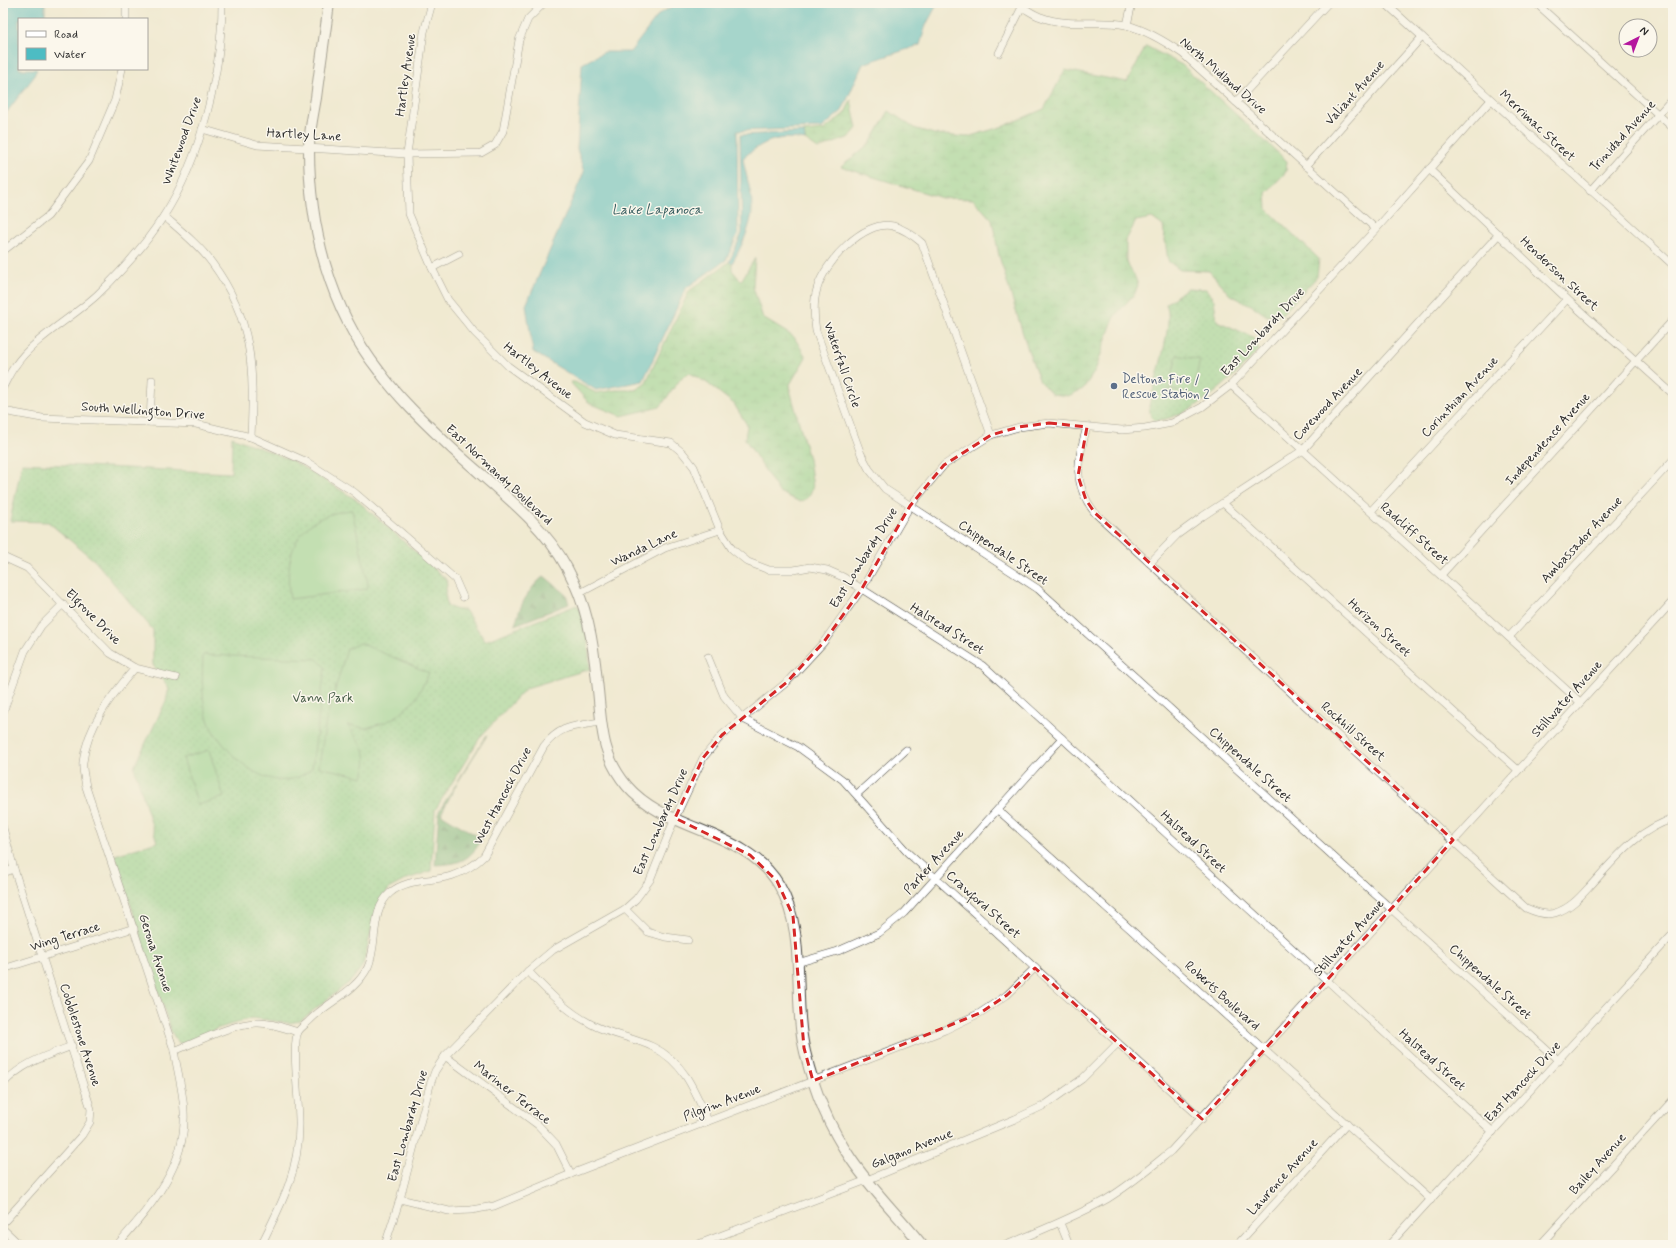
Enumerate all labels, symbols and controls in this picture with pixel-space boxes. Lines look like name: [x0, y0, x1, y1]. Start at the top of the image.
legend: [18, 18, 148, 70]
north arrow: [1618, 18, 1658, 58]
text: N: [1637, 24, 1651, 39]
text: Road: [54, 27, 78, 43]
street label: Hartley Avenue: [392, 32, 420, 118]
street label: North Midland Drive: [1176, 34, 1270, 118]
text: Water: [54, 47, 86, 63]
street label: Valiant Avenue: [1321, 57, 1389, 129]
street label: Merrimac Street: [1495, 86, 1579, 166]
street label: Whitewood Drive: [158, 94, 206, 188]
street label: Trinidad Avenue: [1586, 96, 1660, 176]
street label: Hartley Lane: [266, 125, 342, 145]
water label: Lake Lapanoca: [612, 201, 703, 219]
street label: Henderson Street: [1516, 233, 1602, 315]
street label: East Lombardy Drive: [1217, 284, 1309, 380]
street label: Waterfall Circle: [819, 320, 865, 410]
street label: Hartley Avenue: [500, 339, 576, 403]
street label: Corinthian Avenue: [1418, 352, 1502, 442]
street label: Covewood Avenue: [1289, 364, 1367, 444]
place label: Deltona Fire / Rescue Station 2: [1122, 371, 1210, 403]
marker: Deltona Fire / Rescue Station 2: [1109, 381, 1119, 391]
street label: Independence Avenue: [1502, 389, 1594, 489]
street label: South Wellington Drive: [81, 398, 205, 426]
street label: East Normandy Boulevard: [442, 421, 556, 529]
street label: Ambassador Avenue: [1537, 493, 1627, 587]
street label: Radcliff Street: [1376, 499, 1452, 569]
street label: East Lombardy Drive: [826, 504, 902, 612]
street label: Chippendale Street: [955, 517, 1051, 590]
street label: Wanda Lane: [608, 525, 680, 571]
street label: Elgrove Drive: [60, 585, 125, 650]
street label: Horizon Street: [1344, 595, 1414, 661]
street label: Halstead Street: [907, 599, 987, 659]
street label: Stillwater Avenue: [1528, 657, 1606, 741]
park label: Vann Park: [293, 690, 354, 707]
street label: Rockhill Street: [1317, 698, 1389, 766]
street label: Chippendale Street: [1205, 723, 1295, 807]
street label: West Hancock Drive: [470, 744, 536, 848]
street label: East Lombardy Drive: [630, 766, 692, 878]
street label: Halstead Street: [1156, 807, 1230, 877]
street label: Parker Avenue: [900, 826, 968, 898]
street label: Crawford Street: [941, 867, 1024, 944]
street label: Stillwater Avenue: [1310, 896, 1388, 980]
street label: Gerona Avenue: [134, 912, 176, 994]
street label: Wing Terrace: [28, 918, 102, 957]
street label: Chippendale Street: [1445, 940, 1535, 1024]
street label: Roberts Boulevard: [1181, 958, 1263, 1034]
street label: Cobblestone Avenue: [55, 981, 105, 1089]
street label: Halstead Street: [1395, 1025, 1469, 1095]
street label: East Hancock Drive: [1481, 1038, 1565, 1126]
street label: Mariner Terrace: [470, 1057, 554, 1129]
street label: East Lombardy Drive: [384, 1068, 432, 1184]
street label: Pilgrim Avenue: [681, 1080, 764, 1127]
street label: Galgano Avenue: [869, 1125, 956, 1174]
street label: Bailey Avenue: [1566, 1130, 1630, 1198]
street label: Lawrence Avenue: [1244, 1135, 1322, 1219]

